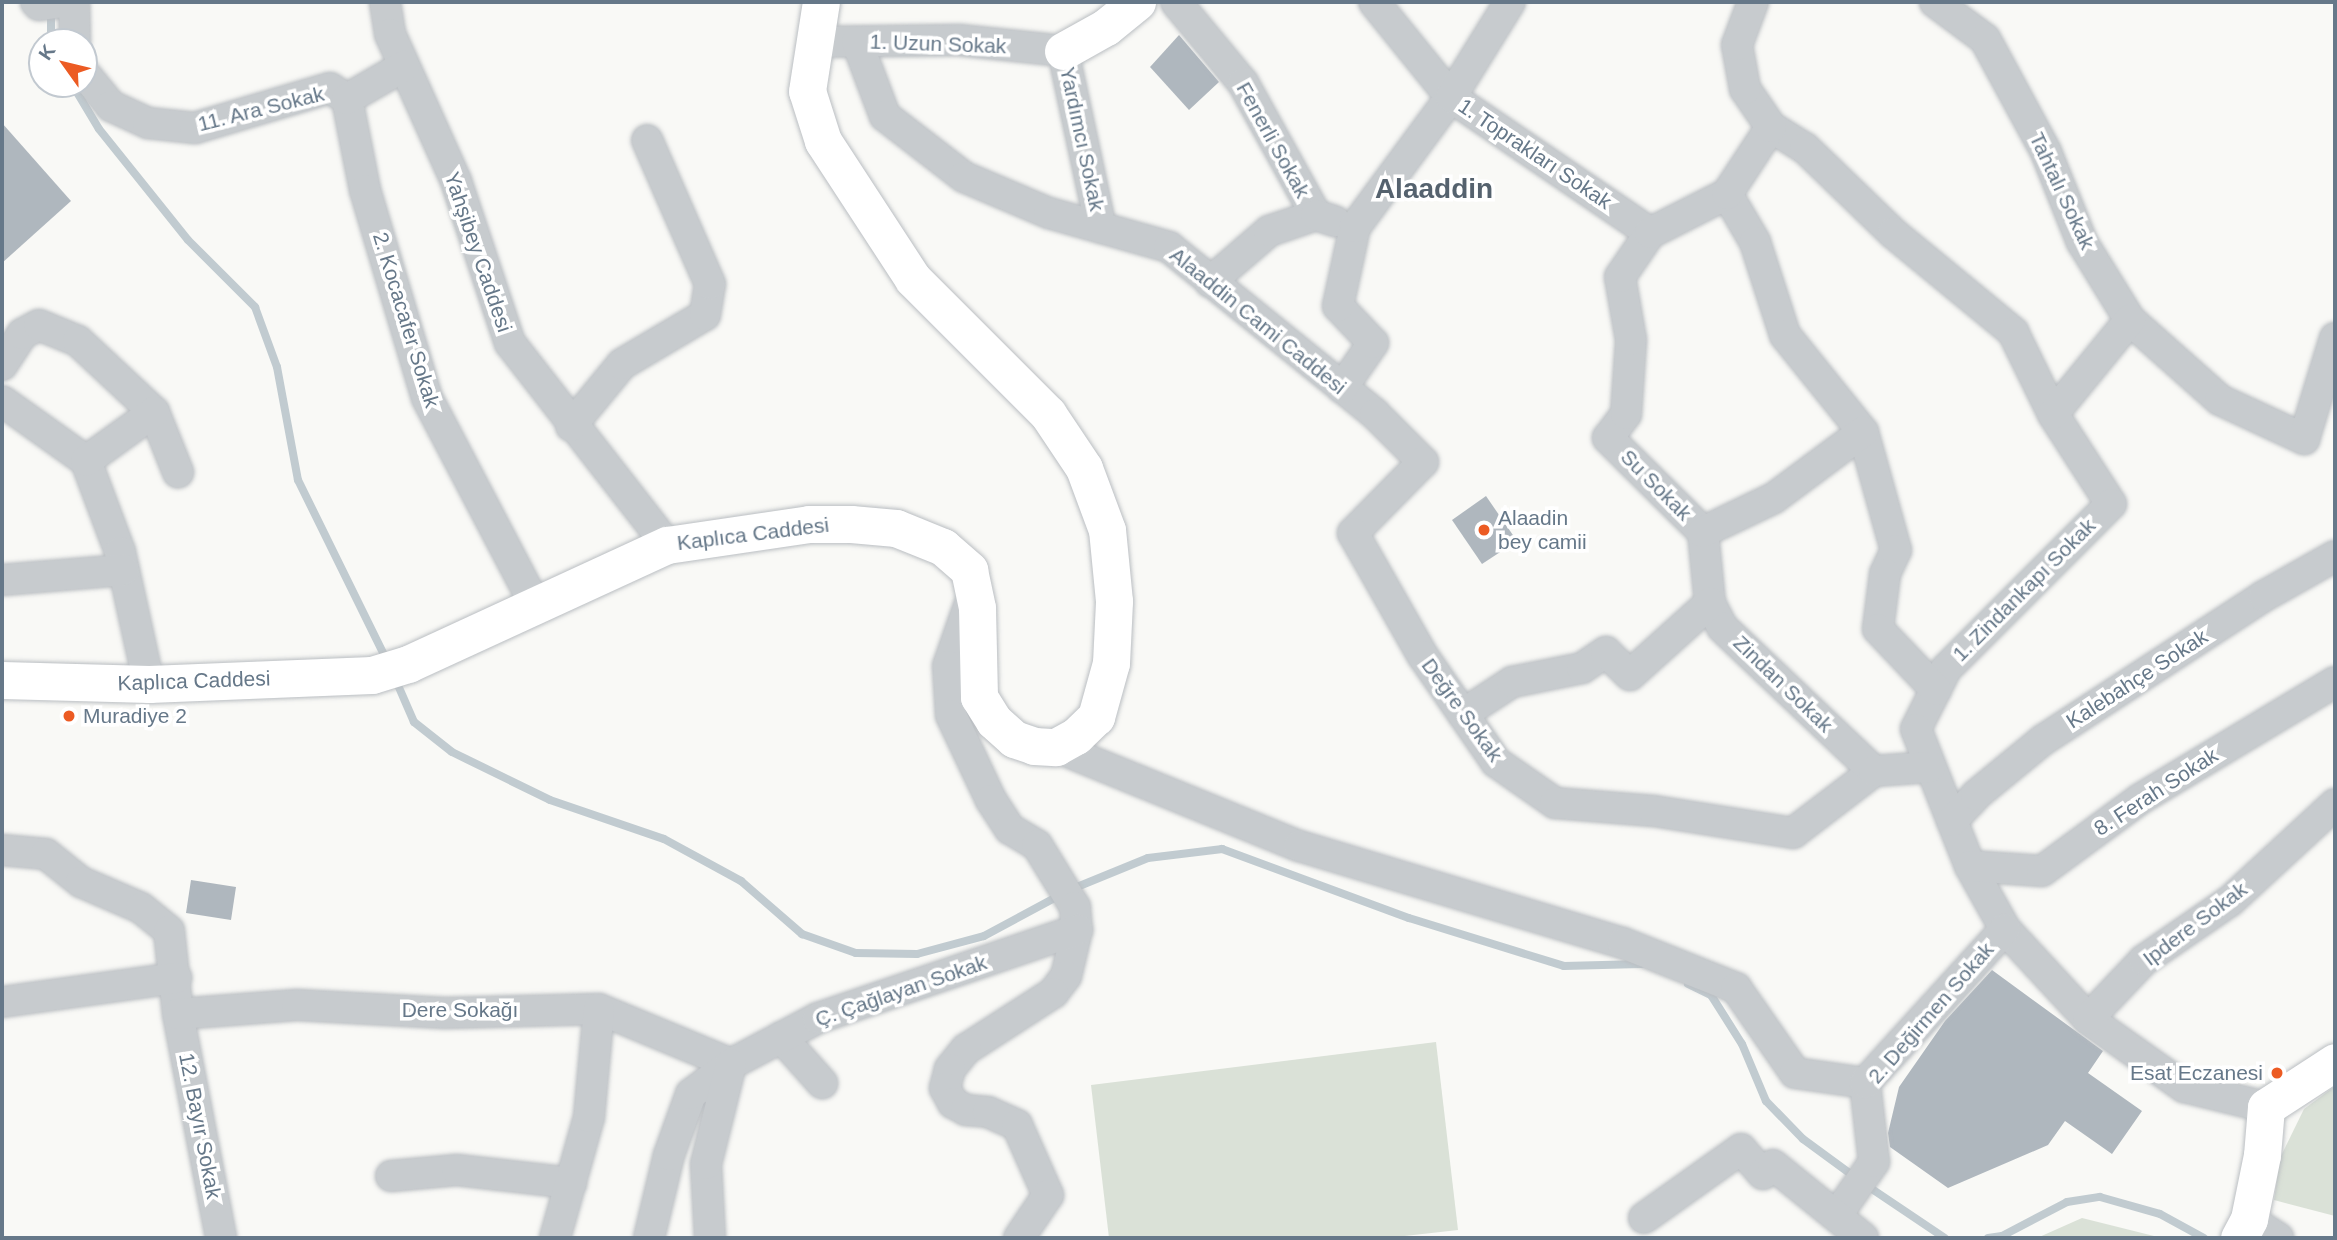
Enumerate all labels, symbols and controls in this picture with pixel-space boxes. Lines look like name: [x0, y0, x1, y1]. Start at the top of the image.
north arrow: [28, 28, 98, 98]
street label: 1. Uzun Sokak: [869, 29, 1007, 59]
text: K: [34, 41, 59, 64]
street label: Yardımcı Sokak: [1054, 65, 1110, 213]
street label: Fenerli Sokak: [1231, 78, 1315, 202]
street label: 11. Ara Sokak: [195, 81, 327, 137]
street label: 1. Toprakları Sokak: [1453, 93, 1617, 215]
street label: Tahtalı Sokak: [2024, 129, 2100, 253]
street label: Yahşibey Caddesi: [439, 169, 517, 335]
district label: Alaaddin: [1375, 172, 1493, 206]
street label: 2. Kocacafer Sokak: [367, 229, 445, 411]
street label: Alaaddin Cami Caddesi: [1165, 242, 1351, 400]
street label: Su Sokak: [1615, 444, 1697, 526]
place label: Alaadin bey camii: [1498, 505, 1587, 555]
street label: Kaplıca Caddesi: [676, 512, 830, 556]
street label: 1. Zindankapı Sokak: [1947, 513, 2101, 667]
marker: Alaadin bey camii: [1476, 522, 1492, 538]
street label: Kalebahçe Sokak: [2062, 624, 2212, 734]
street label: Zindan Sokak: [1728, 630, 1838, 738]
street label: Değre Sokak: [1416, 653, 1508, 767]
street label: Kaplıca Caddesi: [117, 666, 271, 696]
place label: Muradiye 2: [83, 703, 187, 729]
marker: Muradiye 2: [61, 708, 77, 724]
street label: 8. Ferah Sokak: [2089, 743, 2223, 841]
street label: Ipdere Sokak: [2138, 877, 2252, 971]
street label: 2. Değirmen Sokak: [1863, 937, 1999, 1089]
street label: Ç. Çağlayan Sokak: [812, 950, 990, 1032]
street label: Dere Sokağı: [402, 997, 518, 1023]
street label: 12. Bayır Sokak: [173, 1051, 227, 1201]
place label: Esat Eczanesi: [2130, 1060, 2263, 1086]
marker: Esat Eczanesi: [2269, 1065, 2285, 1081]

